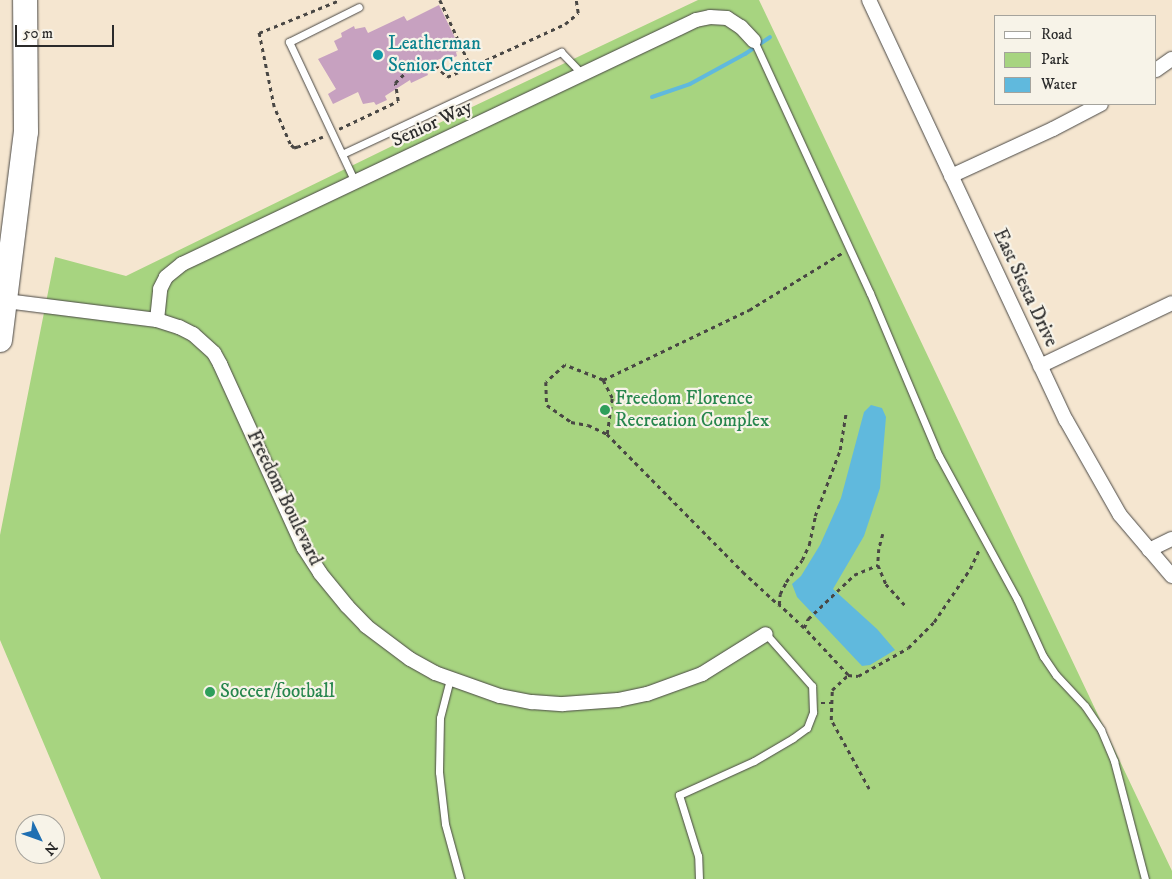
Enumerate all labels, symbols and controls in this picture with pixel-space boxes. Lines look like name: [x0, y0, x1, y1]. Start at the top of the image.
scale bar: [18, 15, 116, 47]
legend: [994, 15, 1157, 105]
text: 50 m: [23, 24, 53, 43]
text: Road: [1041, 25, 1072, 44]
place label: Leatherman Senior Center: [388, 33, 492, 77]
marker: Leatherman Senior Center: [372, 49, 384, 61]
text: Park: [1041, 50, 1069, 69]
text: Water: [1041, 75, 1077, 94]
street label: Senior Way: [388, 95, 476, 153]
street label: East Siesta Drive: [988, 225, 1062, 351]
place label: Freedom Florence Recreation Complex: [615, 388, 769, 432]
marker: Freedom Florence Recreation Complex: [599, 404, 611, 416]
street label: Freedom Boulevard: [241, 427, 327, 569]
place label: Soccer/football: [220, 681, 335, 703]
marker: Soccer/football: [204, 686, 216, 698]
north arrow: [15, 814, 65, 864]
text: N: [40, 838, 61, 859]

